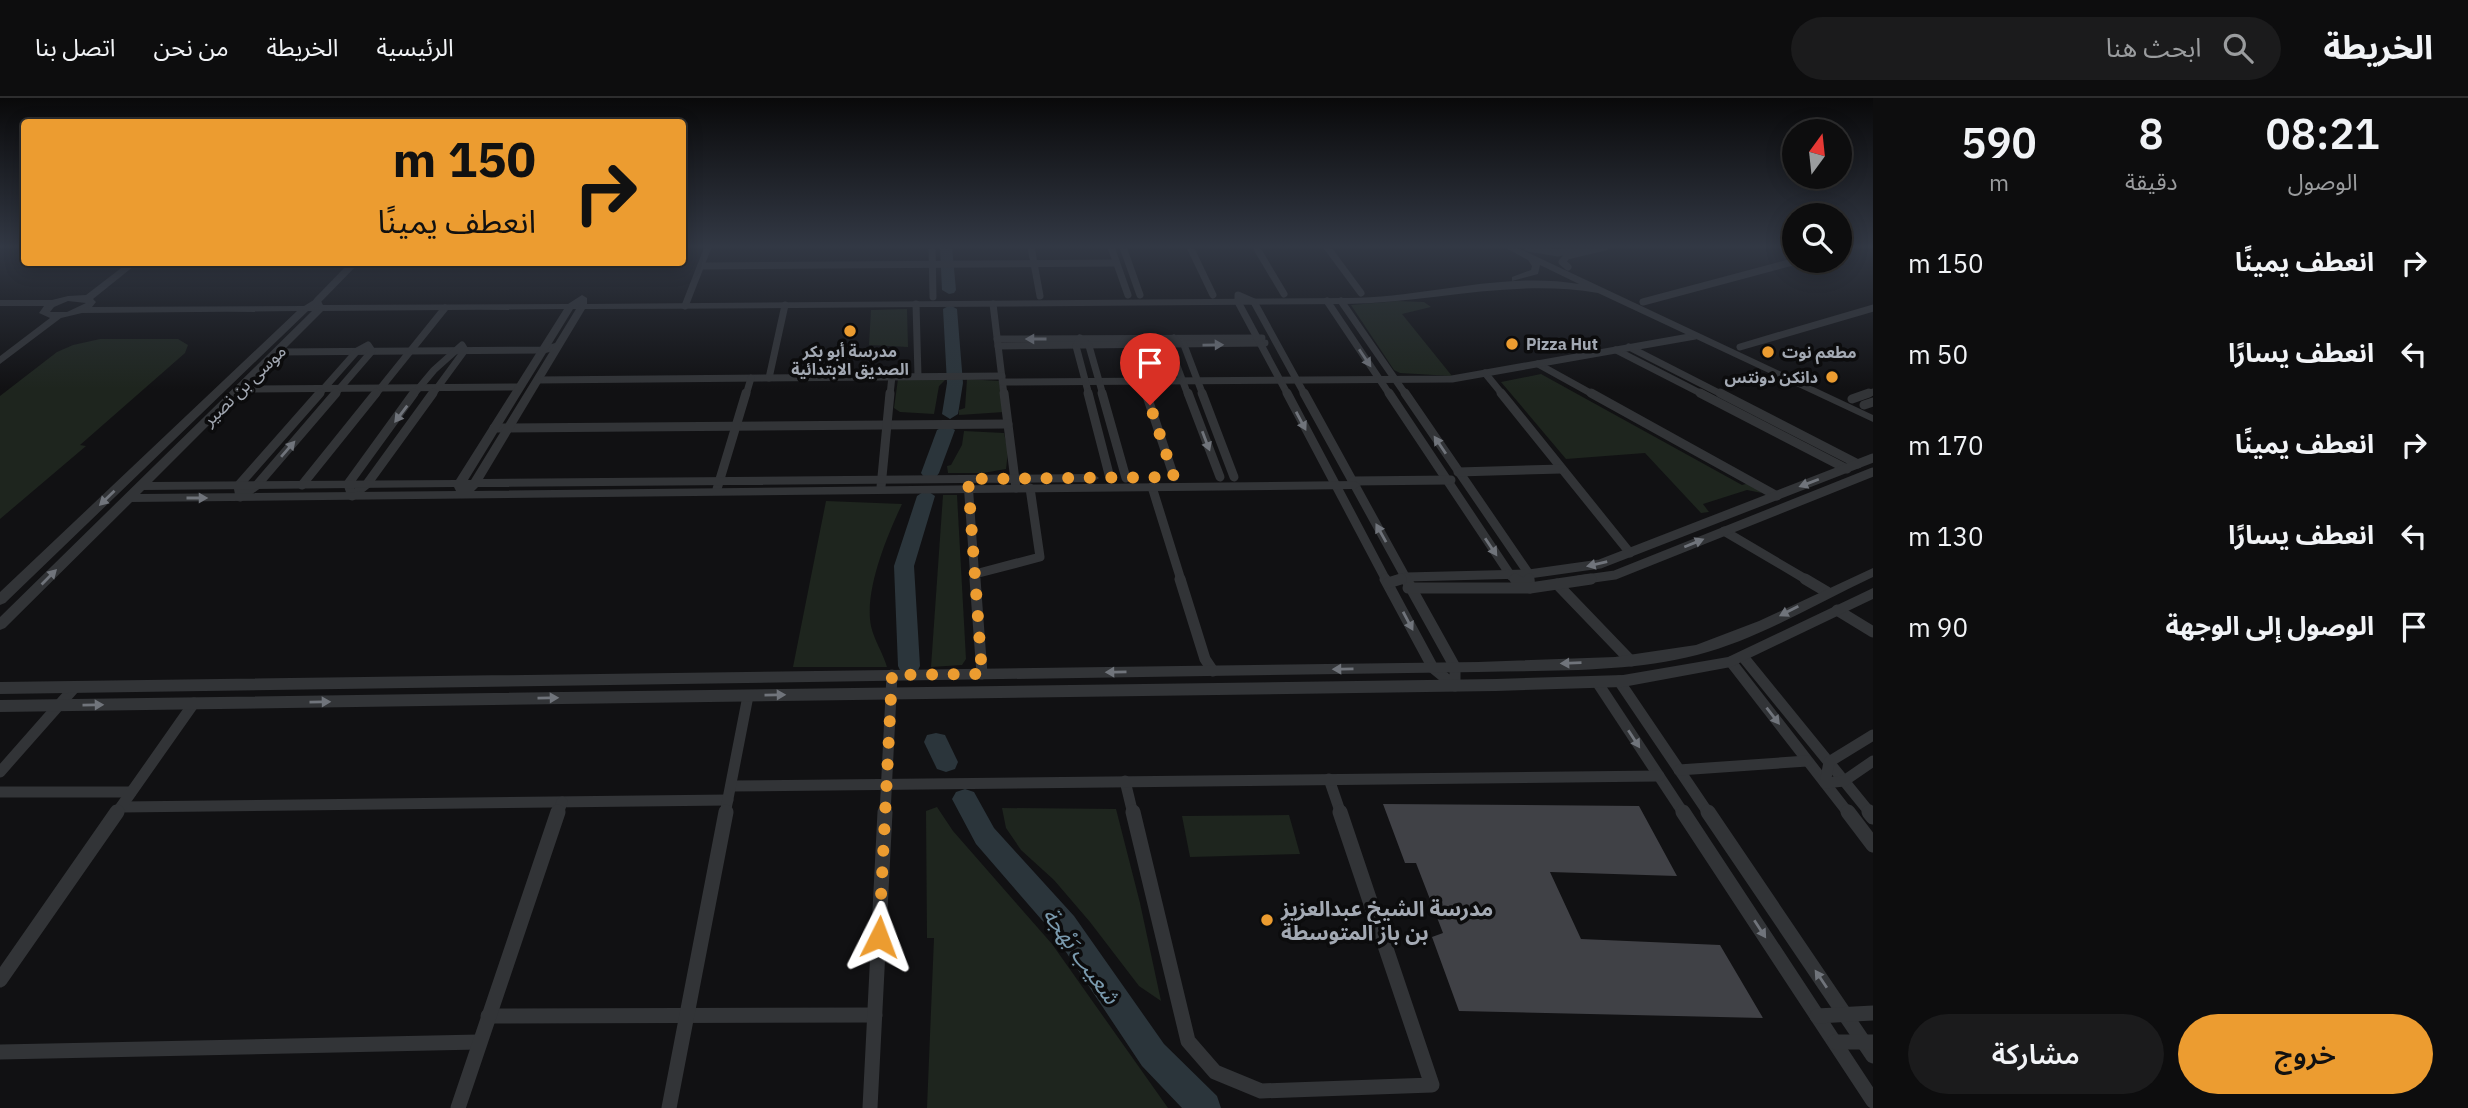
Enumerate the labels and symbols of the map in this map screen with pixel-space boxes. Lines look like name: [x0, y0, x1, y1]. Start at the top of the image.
north arrow: [1782, 119, 1852, 189]
marker: مدرسة أبو بكر الصديق الابتدائية: [842, 323, 858, 339]
one-way arrow: [1025, 333, 1047, 344]
pin: [1120, 333, 1180, 405]
place label: Pizza Hut: [1526, 334, 1598, 354]
marker: Pizza Hut: [1504, 336, 1520, 352]
street label: موسى بن نصير: [197, 339, 291, 431]
one-way arrow: [1203, 339, 1225, 351]
place label: مدرسة أبو بكر الصديق الابتدائية: [791, 341, 909, 380]
place label: مطعم نوت: [1782, 342, 1857, 365]
marker: مطعم نوت: [1760, 344, 1776, 360]
one-way arrow: [1358, 348, 1371, 367]
place label: دانكن دونتس: [1725, 367, 1818, 387]
marker: دانكن دونتس: [1824, 369, 1840, 385]
one-way arrow: [394, 405, 408, 423]
one-way arrow: [1295, 411, 1307, 430]
one-way arrow: [1200, 430, 1211, 451]
one-way arrow: [1434, 436, 1447, 455]
one-way arrow: [280, 440, 296, 458]
one-way arrow: [1799, 478, 1820, 489]
one-way arrow: [99, 490, 116, 506]
one-way arrow: [186, 492, 208, 503]
one-way arrow: [1375, 524, 1387, 543]
one-way arrow: [1485, 537, 1498, 557]
one-way arrow: [1683, 538, 1704, 549]
one-way arrow: [1586, 559, 1608, 570]
one-way arrow: [40, 569, 56, 586]
one-way arrow: [1779, 605, 1799, 617]
one-way arrow: [1403, 611, 1414, 631]
one-way arrow: [1559, 658, 1581, 669]
one-way arrow: [1332, 663, 1354, 675]
one-way arrow: [1104, 666, 1126, 678]
one-way arrow: [764, 689, 786, 701]
one-way arrow: [537, 693, 559, 704]
one-way arrow: [309, 696, 331, 707]
one-way arrow: [82, 699, 104, 711]
one-way arrow: [1766, 707, 1781, 725]
one-way arrow: [1628, 729, 1641, 749]
place label: مدرسة الشيخ عبدالعزيز بن باز المتوسطة: [1280, 894, 1493, 946]
position arrow: [842, 900, 916, 974]
water label: شعيب بَهْجة: [1037, 901, 1128, 1010]
marker: مدرسة الشيخ عبدالعزيز بن باز المتوسطة: [1259, 912, 1275, 928]
one-way arrow: [1753, 919, 1766, 938]
one-way arrow: [1814, 970, 1828, 988]

